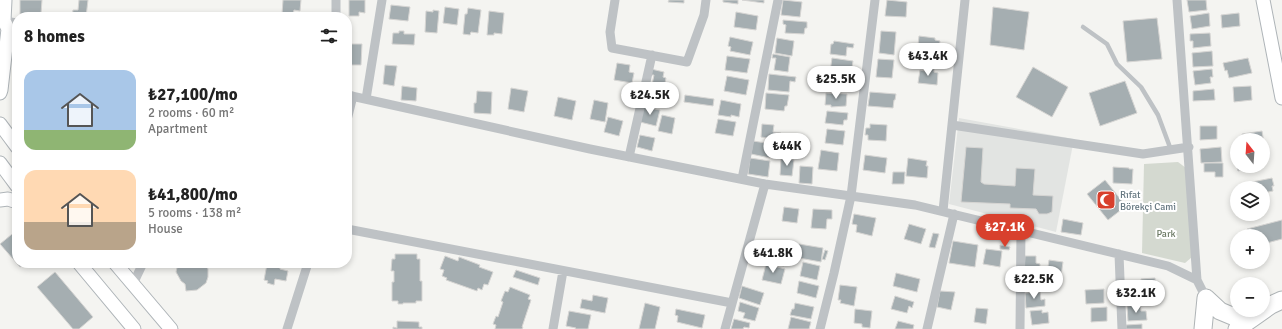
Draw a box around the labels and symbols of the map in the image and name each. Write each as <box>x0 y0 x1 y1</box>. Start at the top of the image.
pin: ₺43.4K <box>895 43 961 77</box>
pin: ₺25.5K <box>803 66 869 100</box>
pin: ₺24.5K <box>617 82 683 116</box>
pin: ₺44K <box>763 133 811 167</box>
north arrow <box>1230 133 1270 173</box>
mosque icon: Rıfat Börekçi Cami <box>1095 189 1117 211</box>
place label: Rıfat Börekçi Cami <box>1120 189 1176 213</box>
pin: ₺27.1K <box>972 214 1038 248</box>
park label: Park <box>1156 228 1176 240</box>
pin: ₺41.8K <box>740 240 806 274</box>
pin: ₺22.5K <box>1001 266 1067 300</box>
pin: ₺32.1K <box>1103 280 1169 314</box>

